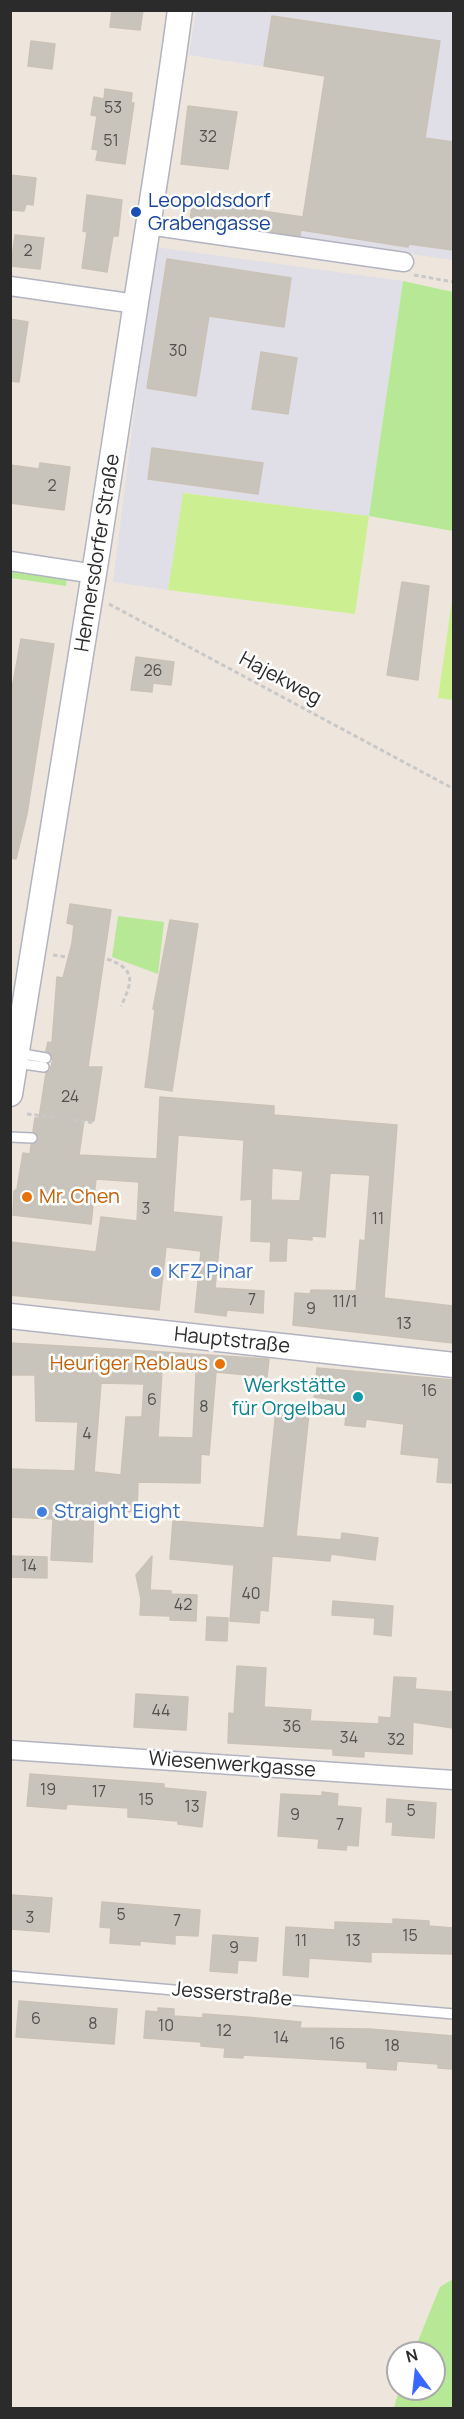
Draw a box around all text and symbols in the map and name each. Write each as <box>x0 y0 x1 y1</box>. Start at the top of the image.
house number: 53 <box>104 99 122 119</box>
house number: 32 <box>199 128 217 148</box>
house number: 51 <box>103 132 119 152</box>
place label: Leopoldsdorf Grabengasse <box>148 189 271 236</box>
marker: Leopoldsdorf Grabengasse <box>129 205 143 219</box>
house number: 2 <box>23 242 33 262</box>
house number: 30 <box>169 342 187 362</box>
street label: Hennersdorfer Straße <box>70 452 126 654</box>
house number: 2 <box>47 477 57 497</box>
street label: Hajekweg <box>235 647 325 711</box>
house number: 26 <box>143 662 163 682</box>
house number: 24 <box>61 1088 79 1108</box>
place label: Mr. Chen <box>39 1185 120 1209</box>
marker: Mr. Chen <box>20 1190 34 1204</box>
house number: 3 <box>142 1200 150 1220</box>
house number: 11 <box>372 1210 384 1230</box>
place label: KFZ Pinar <box>168 1260 253 1284</box>
marker: KFZ Pinar <box>149 1265 163 1279</box>
house number: 7 <box>248 1291 256 1311</box>
house number: 11/1 <box>333 1293 357 1313</box>
house number: 9 <box>306 1300 316 1320</box>
house number: 13 <box>396 1315 412 1335</box>
street label: Hauptstraße <box>173 1323 291 1359</box>
place label: Heuriger Reblaus <box>50 1352 208 1376</box>
marker: Heuriger Reblaus <box>213 1357 227 1371</box>
place label: Werkstätte für Orgelbau <box>232 1374 346 1421</box>
house number: 16 <box>421 1382 437 1402</box>
marker: Werkstätte für Orgelbau <box>351 1390 365 1404</box>
house number: 6 <box>147 1391 157 1411</box>
house number: 8 <box>199 1398 209 1418</box>
house number: 4 <box>82 1425 92 1445</box>
place label: Straight Eight <box>54 1500 180 1524</box>
marker: Straight Eight <box>35 1505 49 1519</box>
house number: 14 <box>21 1557 37 1577</box>
house number: 40 <box>241 1585 261 1605</box>
house number: 42 <box>174 1596 192 1616</box>
house number: 44 <box>151 1702 171 1722</box>
house number: 36 <box>283 1718 301 1738</box>
house number: 34 <box>340 1729 358 1749</box>
house number: 32 <box>387 1731 405 1751</box>
street label: Wiesenwerkgasse <box>147 1747 317 1783</box>
house number: 19 <box>40 1781 56 1801</box>
house number: 17 <box>92 1783 106 1803</box>
house number: 15 <box>138 1791 154 1811</box>
house number: 13 <box>184 1798 200 1818</box>
house number: 5 <box>406 1802 416 1822</box>
house number: 9 <box>290 1806 300 1826</box>
house number: 7 <box>336 1816 344 1836</box>
house number: 5 <box>116 1906 126 1926</box>
house number: 3 <box>26 1909 34 1929</box>
house number: 7 <box>173 1912 181 1932</box>
house number: 15 <box>402 1927 418 1947</box>
house number: 11 <box>295 1932 307 1952</box>
house number: 13 <box>345 1932 361 1952</box>
house number: 9 <box>229 1939 239 1959</box>
street label: Jesserstraße <box>171 1978 293 2012</box>
house number: 6 <box>31 2010 41 2030</box>
house number: 8 <box>88 2015 98 2035</box>
house number: 10 <box>158 2017 174 2037</box>
house number: 12 <box>216 2022 232 2042</box>
house number: 14 <box>273 2029 289 2049</box>
house number: 16 <box>329 2035 345 2055</box>
house number: 18 <box>384 2037 400 2057</box>
north arrow <box>386 2341 446 2401</box>
text: N <box>403 2343 420 2368</box>

